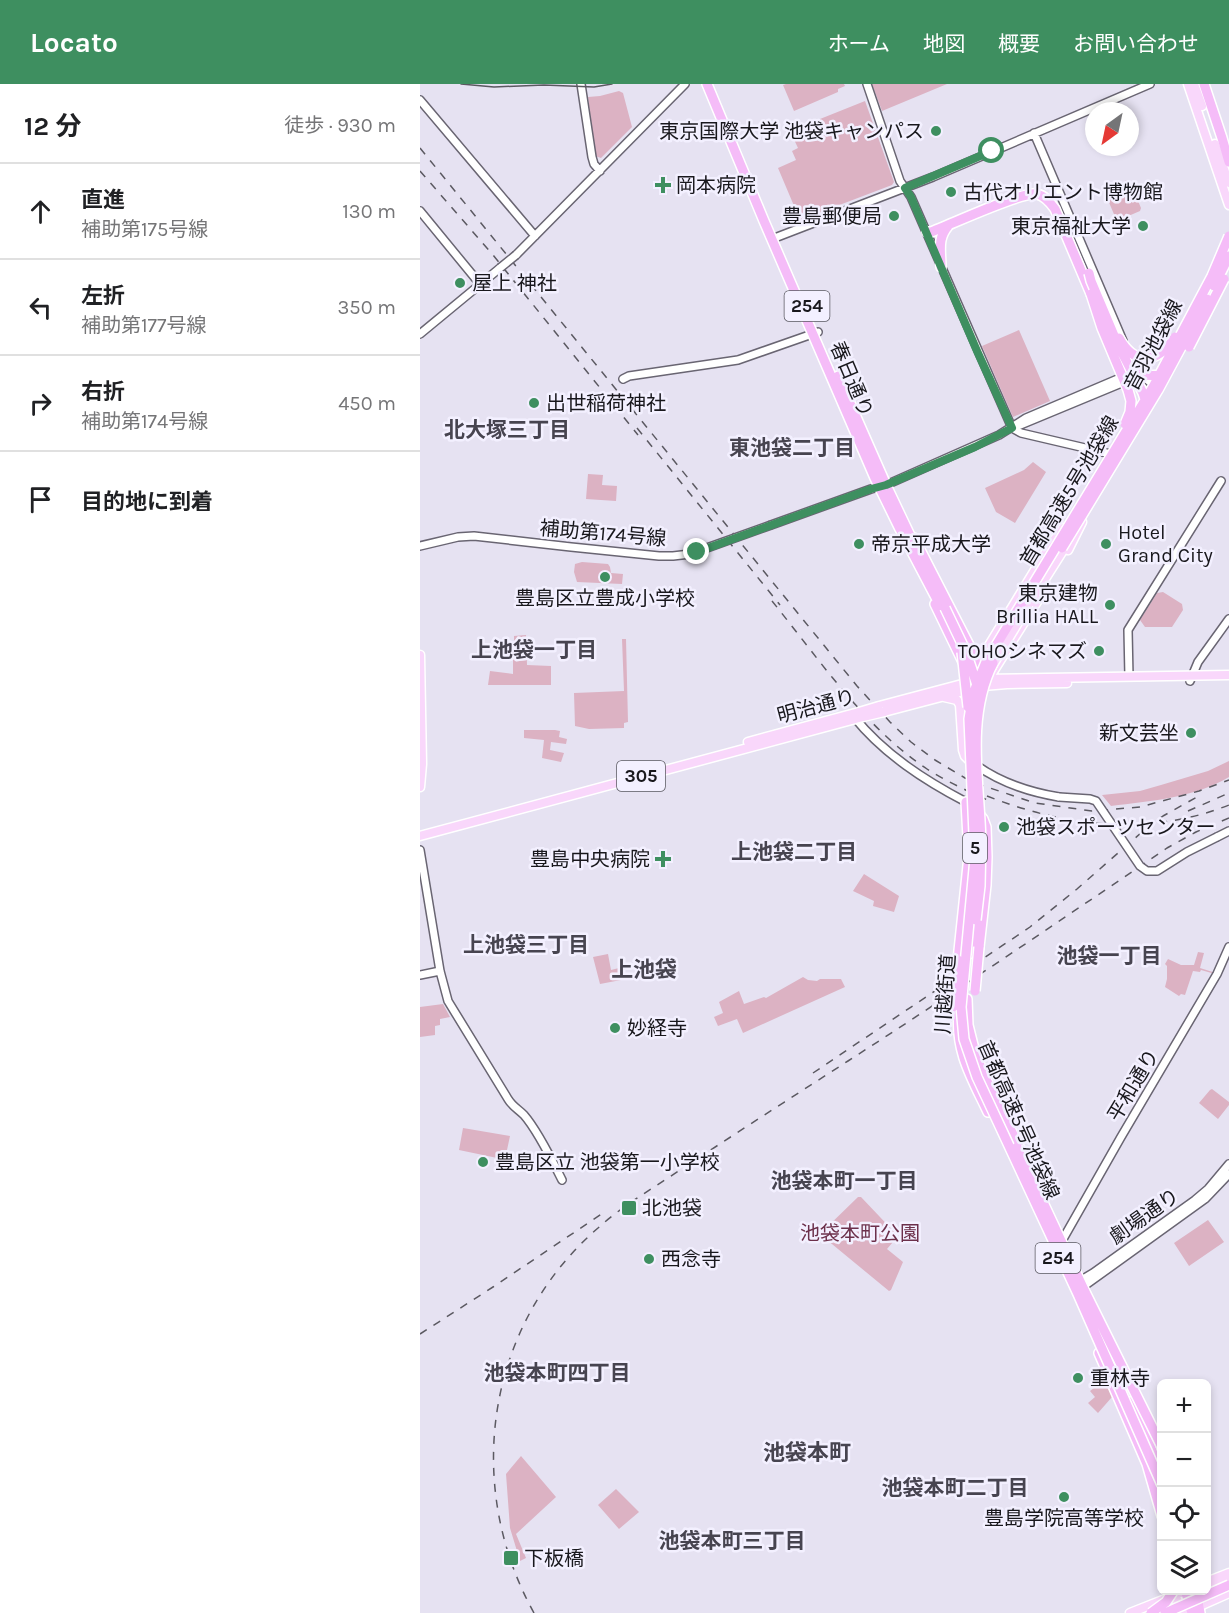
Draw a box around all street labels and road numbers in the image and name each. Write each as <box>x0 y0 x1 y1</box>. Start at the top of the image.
road number: 254 <box>784 291 830 321</box>
street label: 音羽池袋線 <box>1120 296 1187 395</box>
street label: 春日通り <box>825 338 878 421</box>
street label: 首都高速5号池袋線 <box>1015 412 1123 571</box>
street label: 補助第174号線 <box>539 516 667 550</box>
street label: 明治通り <box>775 685 858 728</box>
road number: 305 <box>617 761 665 791</box>
road number: 5 <box>963 833 987 863</box>
street label: 川越街道 <box>931 953 960 1035</box>
street label: 首都高速5号池袋線 <box>973 1037 1064 1203</box>
street label: 平和通り <box>1103 1045 1164 1125</box>
street label: 劇場通り <box>1105 1184 1184 1249</box>
road number: 254 <box>1036 1243 1080 1273</box>

